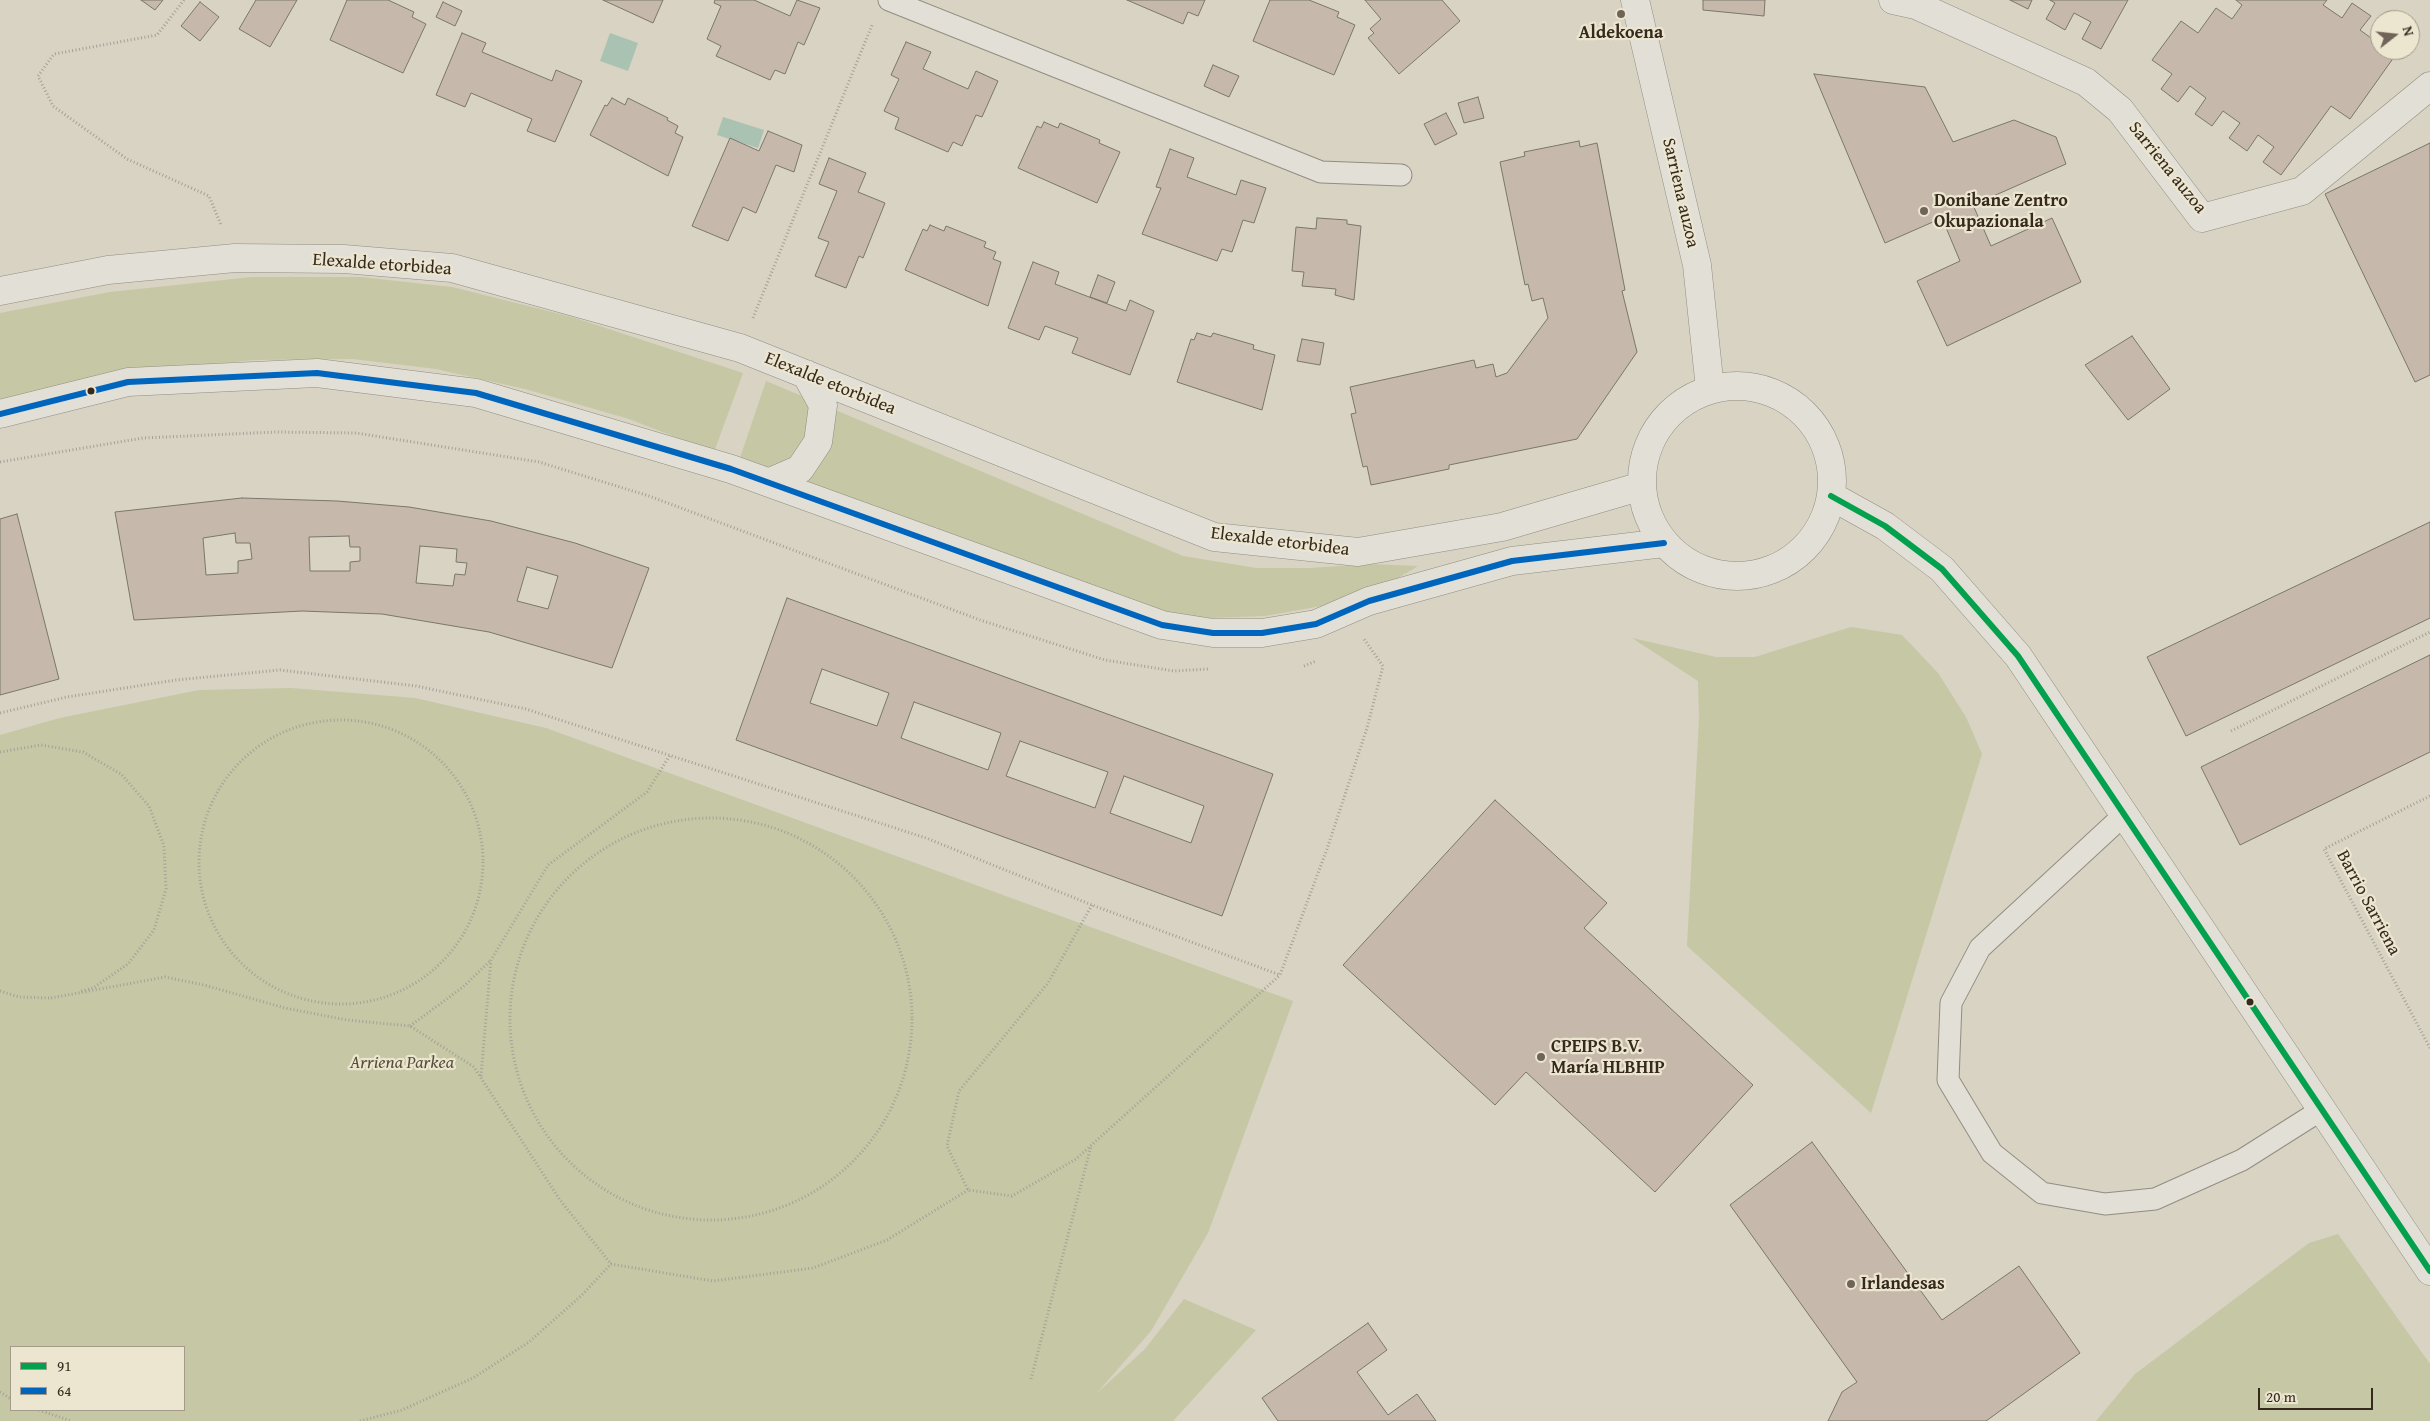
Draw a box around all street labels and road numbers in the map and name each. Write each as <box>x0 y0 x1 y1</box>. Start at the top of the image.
street label: Sarriena auzoa <box>2123 118 2211 218</box>
street label: Sarriena auzoa <box>1657 136 1703 250</box>
street label: Elexalde etorbidea <box>312 249 452 281</box>
street label: Elexalde etorbidea <box>761 348 899 420</box>
street label: Elexalde etorbidea <box>1209 523 1351 561</box>
street label: Barrio Sarriena <box>2331 847 2405 959</box>

